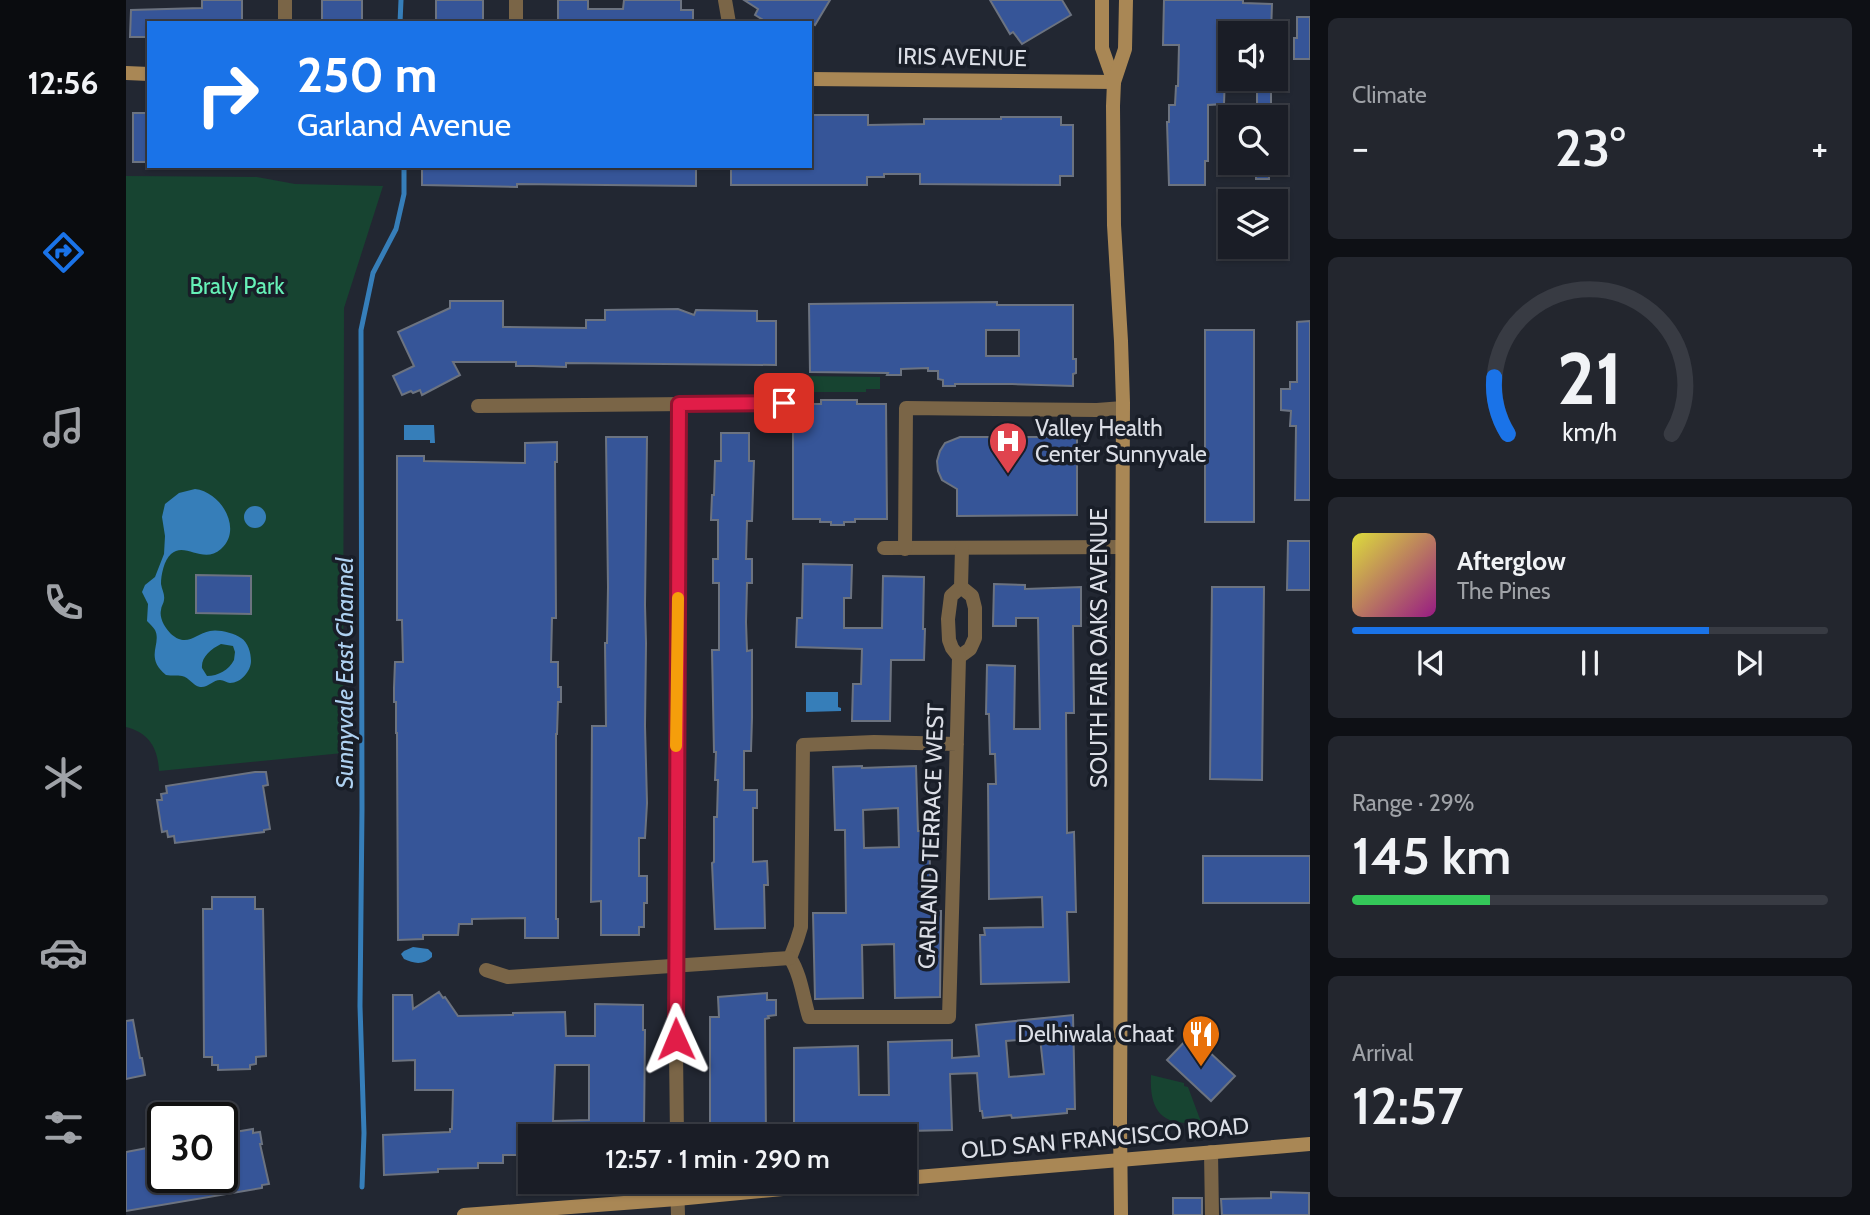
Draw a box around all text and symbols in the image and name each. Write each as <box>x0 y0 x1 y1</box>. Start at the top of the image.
map controls <box>1218 21 1288 259</box>
button: sound <box>1218 21 1288 91</box>
street label: IRIS AVENUE <box>897 42 1027 72</box>
text: 250 m <box>297 45 437 104</box>
icon: right <box>182 49 273 140</box>
text: 12:56 <box>27 63 99 102</box>
text: Climate <box>1352 81 1427 109</box>
text: Garland Avenue <box>297 105 511 144</box>
button: search <box>1218 105 1288 175</box>
text: 23° <box>1555 116 1625 179</box>
text: − <box>1352 124 1369 171</box>
text: + <box>1811 124 1828 171</box>
button: layers <box>1218 189 1288 259</box>
icon: directions <box>39 228 88 277</box>
park label: Braly Park <box>189 272 285 300</box>
text: 21 <box>1557 335 1623 423</box>
pin <box>754 373 814 433</box>
icon: arrive <box>765 384 803 422</box>
icon: music <box>39 403 88 452</box>
place label: Valley Health Center Sunnyvale <box>1035 414 1207 468</box>
text: km/h <box>1563 417 1617 447</box>
hospital icon: Valley Health Center Sunnyvale <box>987 420 1029 475</box>
street label: SOUTH FAIR OAKS AVENUE <box>1085 508 1113 788</box>
text: Afterglow <box>1457 545 1566 577</box>
water label: Sunnyvale East Channel <box>330 557 359 789</box>
text: The Pines <box>1457 577 1551 605</box>
icon: phone <box>39 578 88 627</box>
icon: previous <box>1412 644 1450 682</box>
icon: pause <box>1571 644 1609 682</box>
icon: next <box>1730 644 1768 682</box>
street label: GARLAND TERRACE WEST <box>912 702 950 970</box>
icon: climate <box>39 753 88 802</box>
text: Range · 29% <box>1352 789 1475 817</box>
text: 145 km <box>1352 824 1511 887</box>
icon: car <box>39 928 88 977</box>
position arrow <box>639 1002 713 1076</box>
restaurant icon: Delhiwala Chaat <box>1180 1013 1222 1068</box>
place label: Delhiwala Chaat <box>1017 1020 1174 1048</box>
text: Arrival <box>1352 1039 1413 1067</box>
text: 12:57 <box>1352 1074 1463 1137</box>
speed limit sign: 30 <box>147 1102 238 1193</box>
icon: filters <box>39 1103 88 1152</box>
street label: OLD SAN FRANCISCO ROAD <box>960 1111 1250 1165</box>
text: 12:57 · 1 min · 290 m <box>605 1143 830 1175</box>

